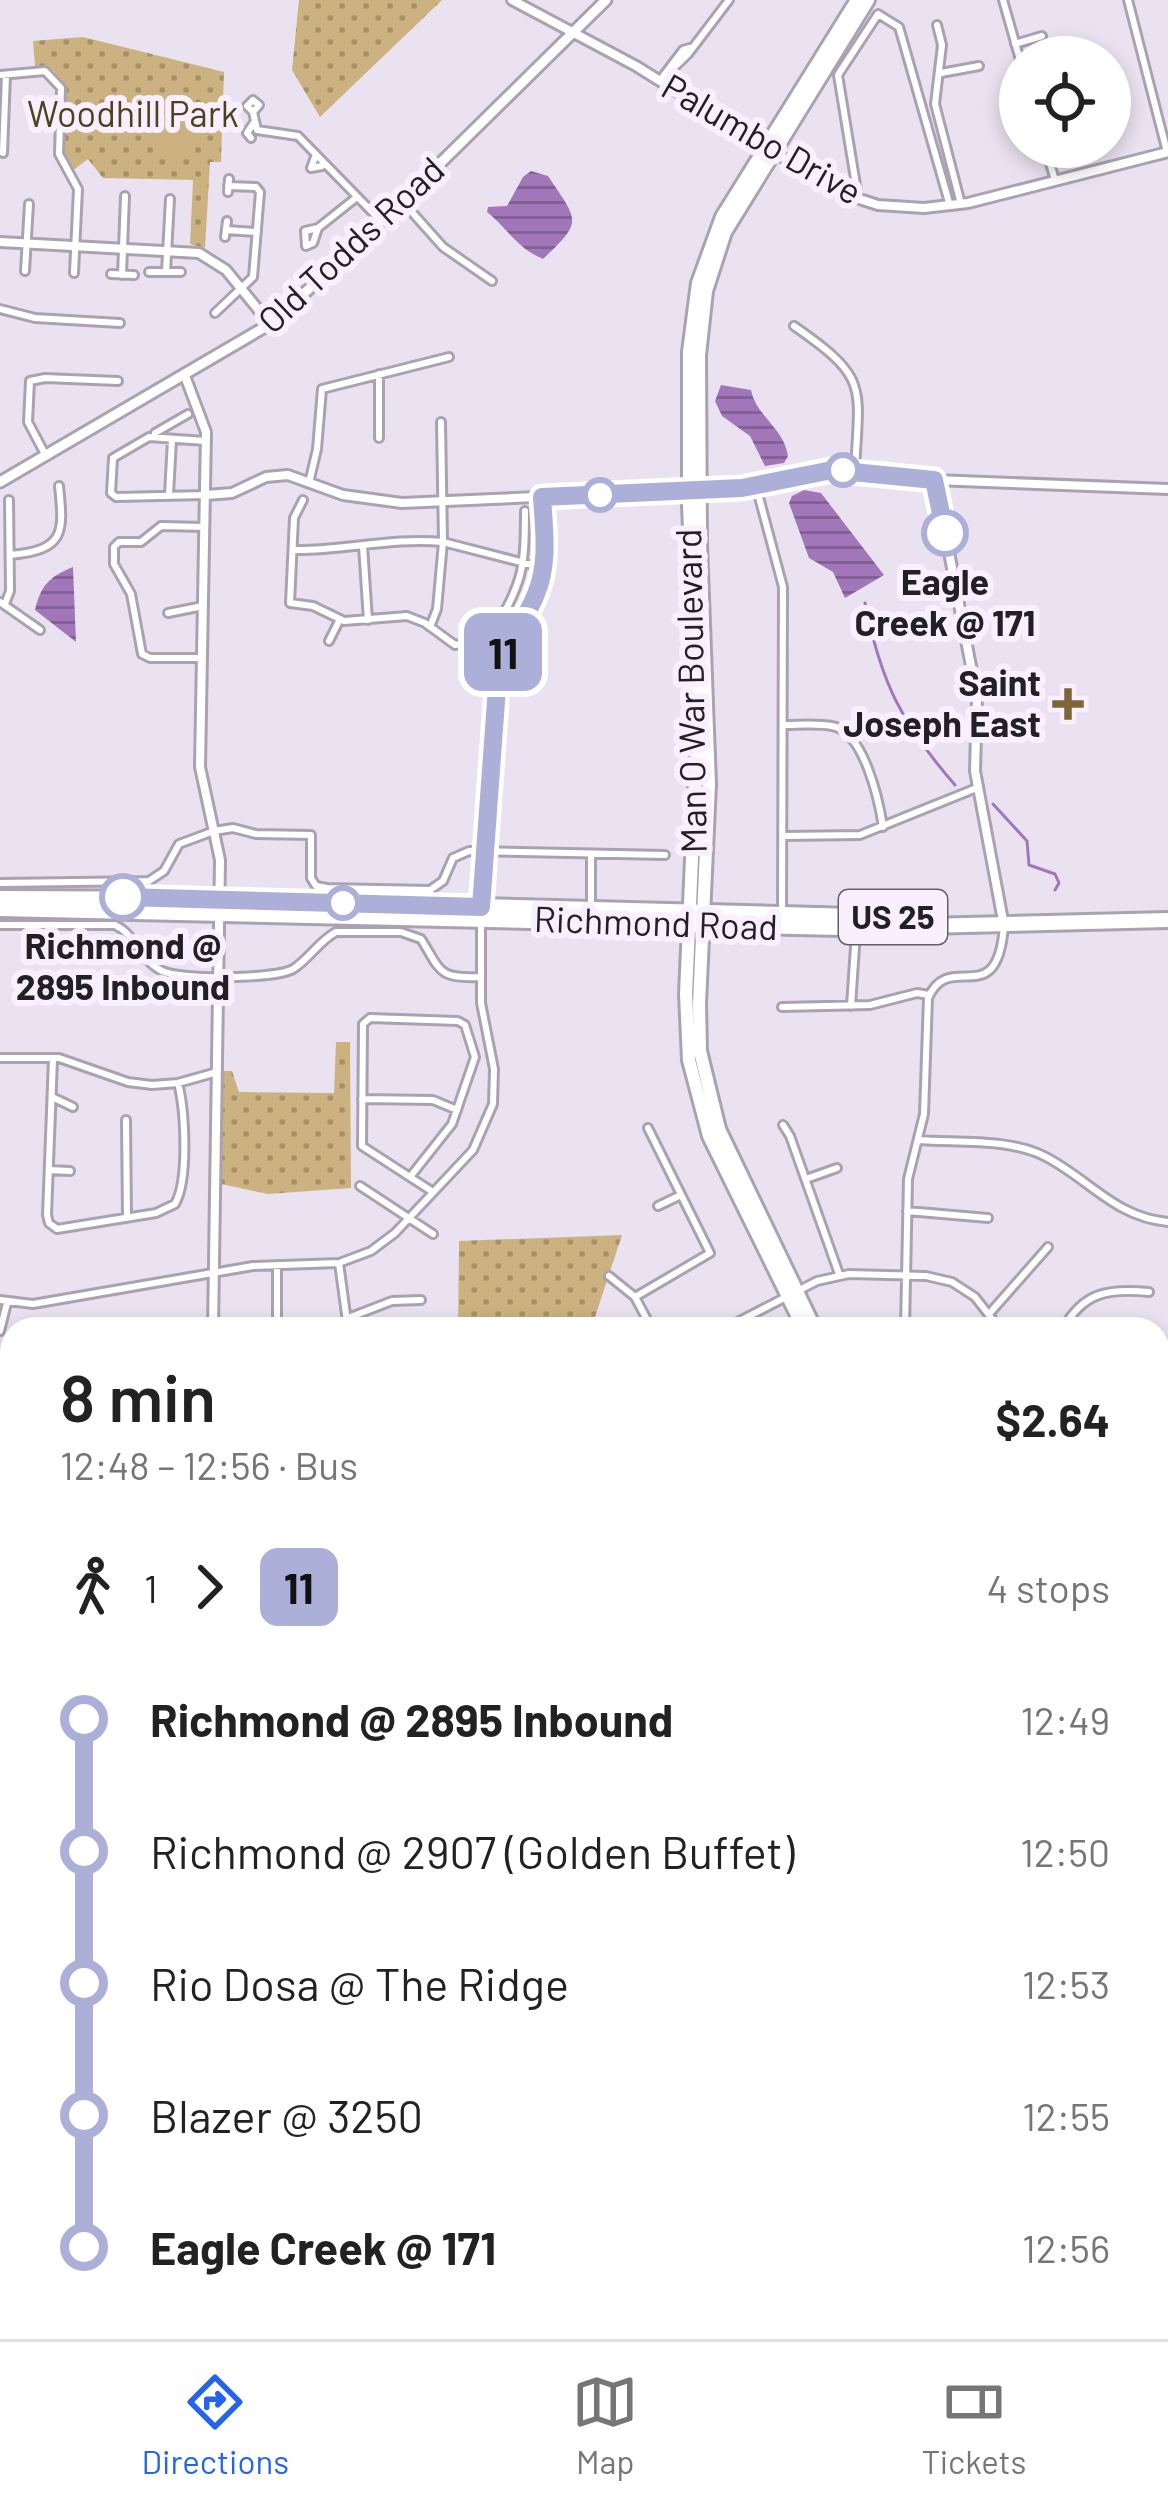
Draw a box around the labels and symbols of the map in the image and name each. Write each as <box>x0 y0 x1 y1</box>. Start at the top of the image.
street label: Palumbo Drive <box>655 63 870 212</box>
park label: Woodhill Park <box>27 91 239 134</box>
street label: Old Todds Road <box>248 147 452 341</box>
unlabelled marker <box>827 454 859 486</box>
unlabelled marker <box>584 479 616 511</box>
marker: Eagle Creek @ 171 <box>923 511 967 555</box>
street label: Man O War Boulevard <box>665 528 714 854</box>
place label: Eagle Creek @ 171 <box>854 559 1036 643</box>
line badge: 11 <box>449 613 557 691</box>
place label: Saint Joseph East <box>843 660 1041 744</box>
marker: Saint Joseph East <box>1052 688 1084 720</box>
marker: Richmond @ 2895 Inbound <box>101 875 145 919</box>
unlabelled marker <box>327 887 359 919</box>
road number: US 25 <box>839 890 947 944</box>
street label: Richmond Road <box>533 896 779 947</box>
place label: Richmond @ 2895 Inbound <box>16 923 230 1007</box>

